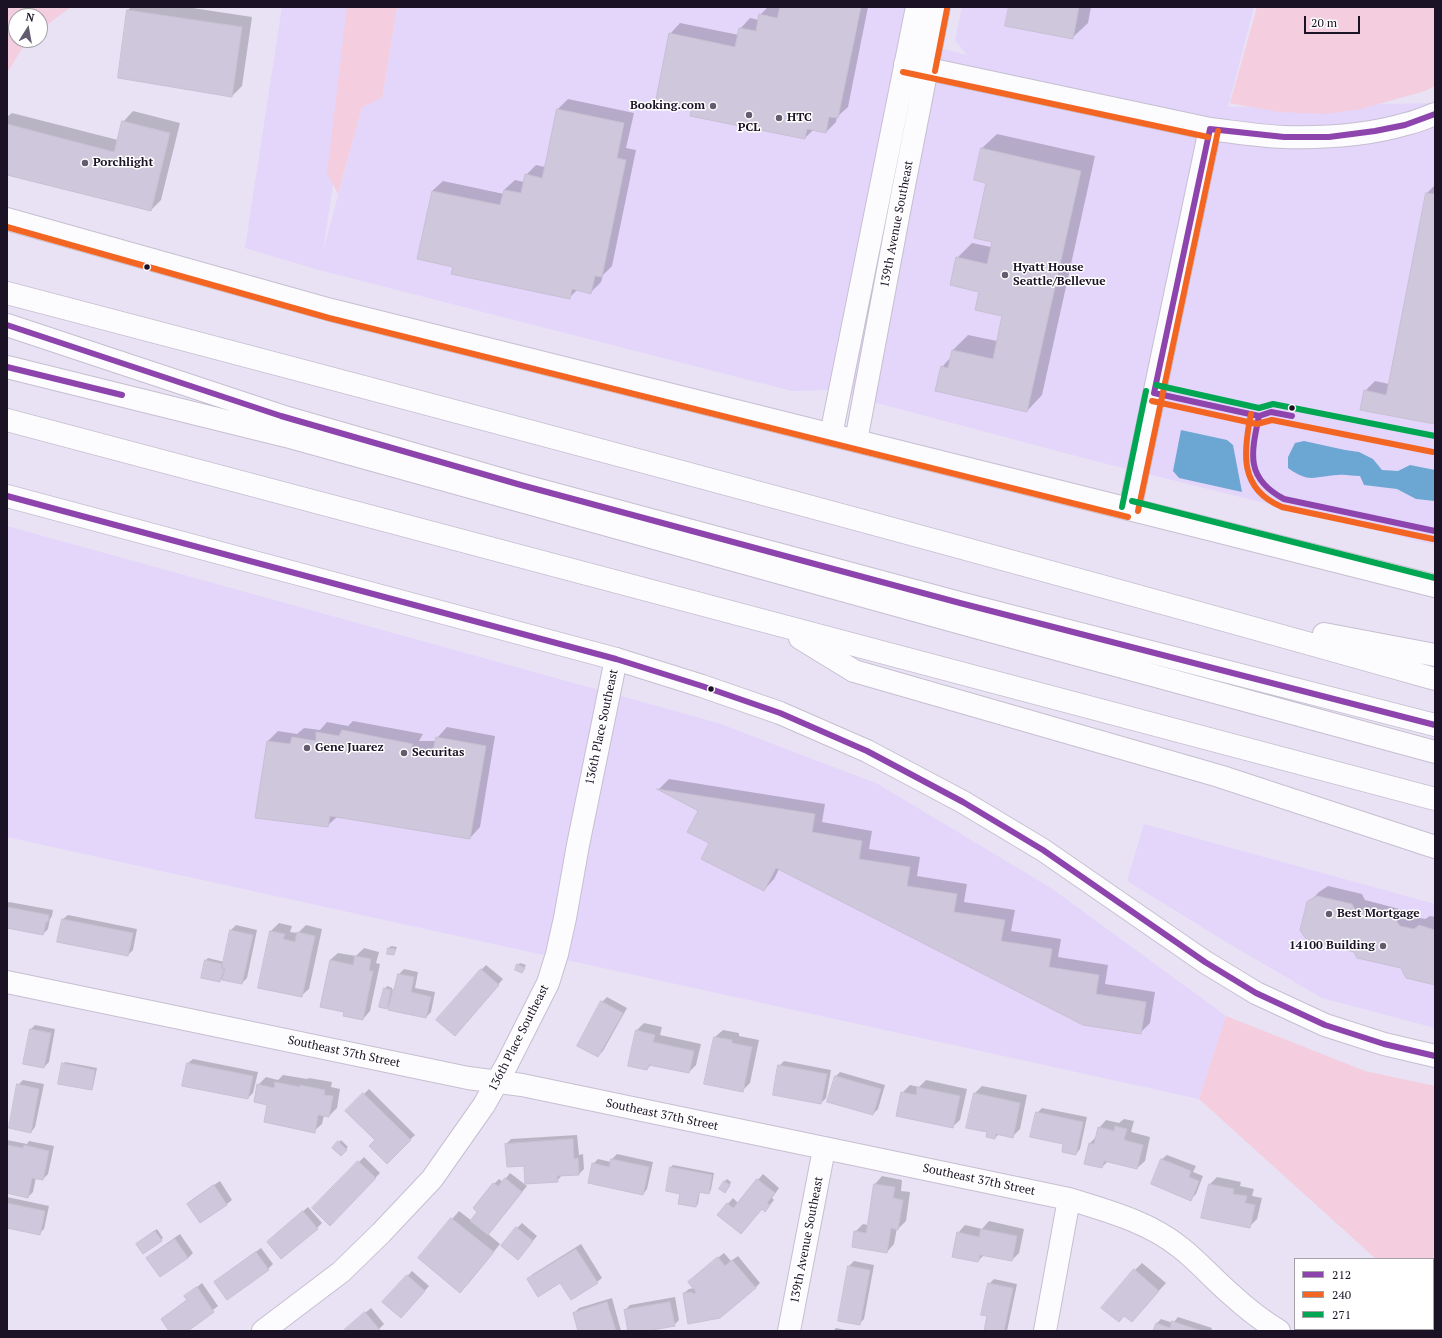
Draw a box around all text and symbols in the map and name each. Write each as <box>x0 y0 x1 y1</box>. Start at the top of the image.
north arrow <box>8 8 48 48</box>
scale bar <box>1306 8 1362 34</box>
text: N <box>25 10 36 25</box>
text: 20 m <box>1311 15 1337 30</box>
place label: Booking.com <box>630 99 705 113</box>
marker: Booking.com <box>708 101 718 111</box>
marker: PCL <box>744 110 754 120</box>
place label: HTC <box>787 111 812 125</box>
marker: HTC <box>774 113 784 123</box>
place label: PCL <box>738 121 760 135</box>
place label: Porchlight <box>93 156 153 170</box>
marker: Porchlight <box>80 158 90 168</box>
street label: 139th Avenue Southeast <box>878 159 916 289</box>
place label: Hyatt House Seattle/Bellevue <box>1013 261 1106 289</box>
unlabelled marker <box>142 262 152 272</box>
marker: Hyatt House Seattle/Bellevue <box>1000 270 1010 280</box>
unlabelled marker <box>1287 403 1297 413</box>
street label: 136th Place Southeast <box>583 668 621 786</box>
unlabelled marker <box>706 684 716 694</box>
place label: Gene Juarez <box>315 741 384 755</box>
marker: Gene Juarez <box>302 743 312 753</box>
place label: Securitas <box>412 746 464 760</box>
marker: Securitas <box>399 748 409 758</box>
place label: Best Mortgage <box>1337 907 1420 921</box>
marker: Best Mortgage <box>1324 909 1334 919</box>
place label: 14100 Building <box>1289 939 1375 953</box>
marker: 14100 Building <box>1378 941 1388 951</box>
street label: 136th Place Southeast <box>486 982 552 1094</box>
street label: Southeast 37th Street <box>286 1033 402 1071</box>
street label: Southeast 37th Street <box>604 1096 720 1134</box>
street label: Southeast 37th Street <box>921 1161 1037 1199</box>
street label: 139th Avenue Southeast <box>788 1175 826 1305</box>
legend <box>1294 1258 1434 1330</box>
text: 212 <box>1332 1267 1351 1282</box>
text: 240 <box>1332 1287 1351 1302</box>
text: 271 <box>1332 1307 1351 1322</box>

